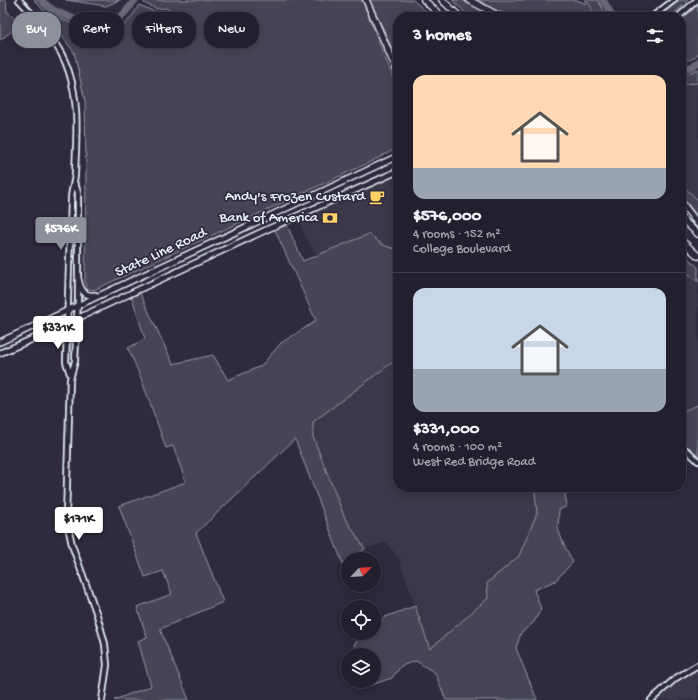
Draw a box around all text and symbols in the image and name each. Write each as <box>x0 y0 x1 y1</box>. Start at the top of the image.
chip: Buy <box>12 12 61 48</box>
chip: Rent <box>69 12 124 48</box>
chip: Filters <box>132 12 196 48</box>
chip: New <box>204 12 259 48</box>
icon: filters <box>644 25 666 47</box>
text: 3 homes <box>413 26 471 46</box>
icon: home <box>504 101 576 173</box>
place label: Andy's Frozen Custard <box>225 188 366 206</box>
cafe icon: Andy's Frozen Custard <box>368 188 386 206</box>
text: $576,000 <box>413 207 481 227</box>
place label: Bank of America <box>218 209 319 227</box>
bank icon: Bank of America <box>321 209 339 227</box>
pin: $576K <box>33 217 89 251</box>
text: $576K <box>44 222 78 237</box>
street label: State Line Road <box>112 223 211 282</box>
text: 4 rooms · 152 m² <box>413 227 501 242</box>
text: College Boulevard <box>413 242 511 257</box>
icon: home <box>504 314 576 386</box>
pin: $331K <box>30 316 86 350</box>
text: $331K <box>42 321 74 336</box>
text: $331,000 <box>413 420 479 440</box>
text: 4 rooms · 100 m² <box>413 440 502 455</box>
text: West Red Bridge Road <box>413 455 535 470</box>
pin: $171K <box>51 507 107 541</box>
text: $171K <box>64 512 94 527</box>
north arrow <box>341 552 381 592</box>
map controls <box>341 552 381 688</box>
button: locate <box>341 600 381 640</box>
button: layers <box>341 648 381 688</box>

